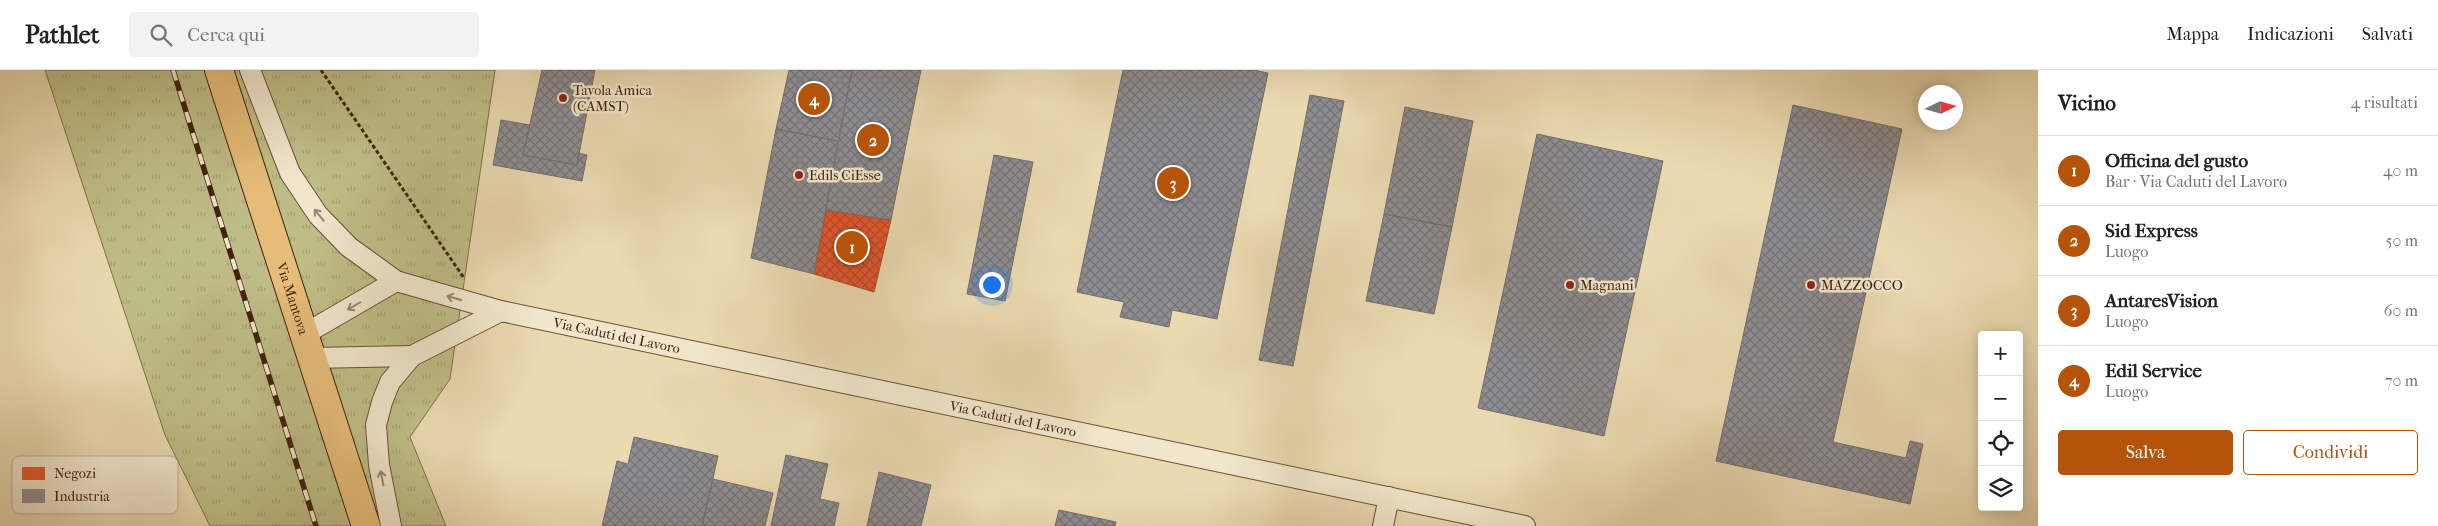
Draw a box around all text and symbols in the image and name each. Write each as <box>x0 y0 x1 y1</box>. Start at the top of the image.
search box <box>129 12 479 57</box>
text: Pathlet <box>25 21 99 49</box>
icon: search <box>147 21 175 49</box>
text: Cerca qui <box>187 24 265 46</box>
text: Mappa <box>2166 24 2219 45</box>
text: Indicazioni <box>2247 24 2334 45</box>
text: Salvati <box>2362 24 2413 45</box>
pin: 4 <box>798 80 830 118</box>
place label: Tavola Amica (CAMST) <box>573 82 652 115</box>
north arrow <box>1918 85 1963 130</box>
text: Vicino <box>2058 91 2116 115</box>
marker: Tavola Amica (CAMST) <box>557 92 569 104</box>
text: 4 risultati <box>2351 93 2418 112</box>
pin: 2 <box>857 121 889 159</box>
text: Officina del gusto <box>2105 150 2248 172</box>
text: 1 <box>2071 161 2077 180</box>
text: 40 m <box>2383 161 2418 180</box>
pin: 3 <box>1157 164 1189 202</box>
place label: Edils CiEsse <box>809 167 881 184</box>
marker: Edils CiEsse <box>793 169 805 181</box>
text: Bar · Via Caduti del Lavoro <box>2105 172 2287 191</box>
one-way arrow <box>314 209 325 222</box>
text: Sid Express <box>2105 220 2198 242</box>
pin: 1 <box>836 228 868 266</box>
text: 2 <box>2070 231 2078 250</box>
text: 50 m <box>2386 231 2418 250</box>
text: Luogo <box>2105 242 2148 261</box>
street label: Via Mantova <box>273 259 312 337</box>
your location <box>979 272 1005 298</box>
place label: Magnani <box>1580 277 1634 294</box>
place label: MAZZOCCO <box>1821 277 1903 294</box>
marker: Magnani <box>1564 279 1576 291</box>
marker: MAZZOCCO <box>1805 279 1817 291</box>
text: AntaresVision <box>2105 290 2218 312</box>
one-way arrow <box>447 293 463 302</box>
one-way arrow <box>347 301 361 311</box>
text: 3 <box>2071 301 2077 320</box>
text: 60 m <box>2384 301 2418 320</box>
text: Luogo <box>2105 312 2148 331</box>
street label: Via Caduti del Lavoro <box>551 314 682 357</box>
map controls <box>1978 331 2023 511</box>
button: + <box>1978 331 2023 376</box>
text: Edil Service <box>2105 360 2202 382</box>
text: 4 <box>2069 371 2079 390</box>
text: 70 m <box>2385 371 2418 390</box>
button: − <box>1978 376 2023 421</box>
text: Luogo <box>2105 382 2148 401</box>
street label: Via Caduti del Lavoro <box>947 397 1078 440</box>
button: locate <box>1978 421 2023 466</box>
button: Salva <box>2058 430 2233 475</box>
button: Condividi <box>2243 430 2418 475</box>
legend <box>12 456 178 514</box>
text: Negozi <box>54 465 96 482</box>
button: layers <box>1978 466 2023 511</box>
one-way arrow <box>377 471 386 487</box>
text: Industria <box>54 488 110 505</box>

